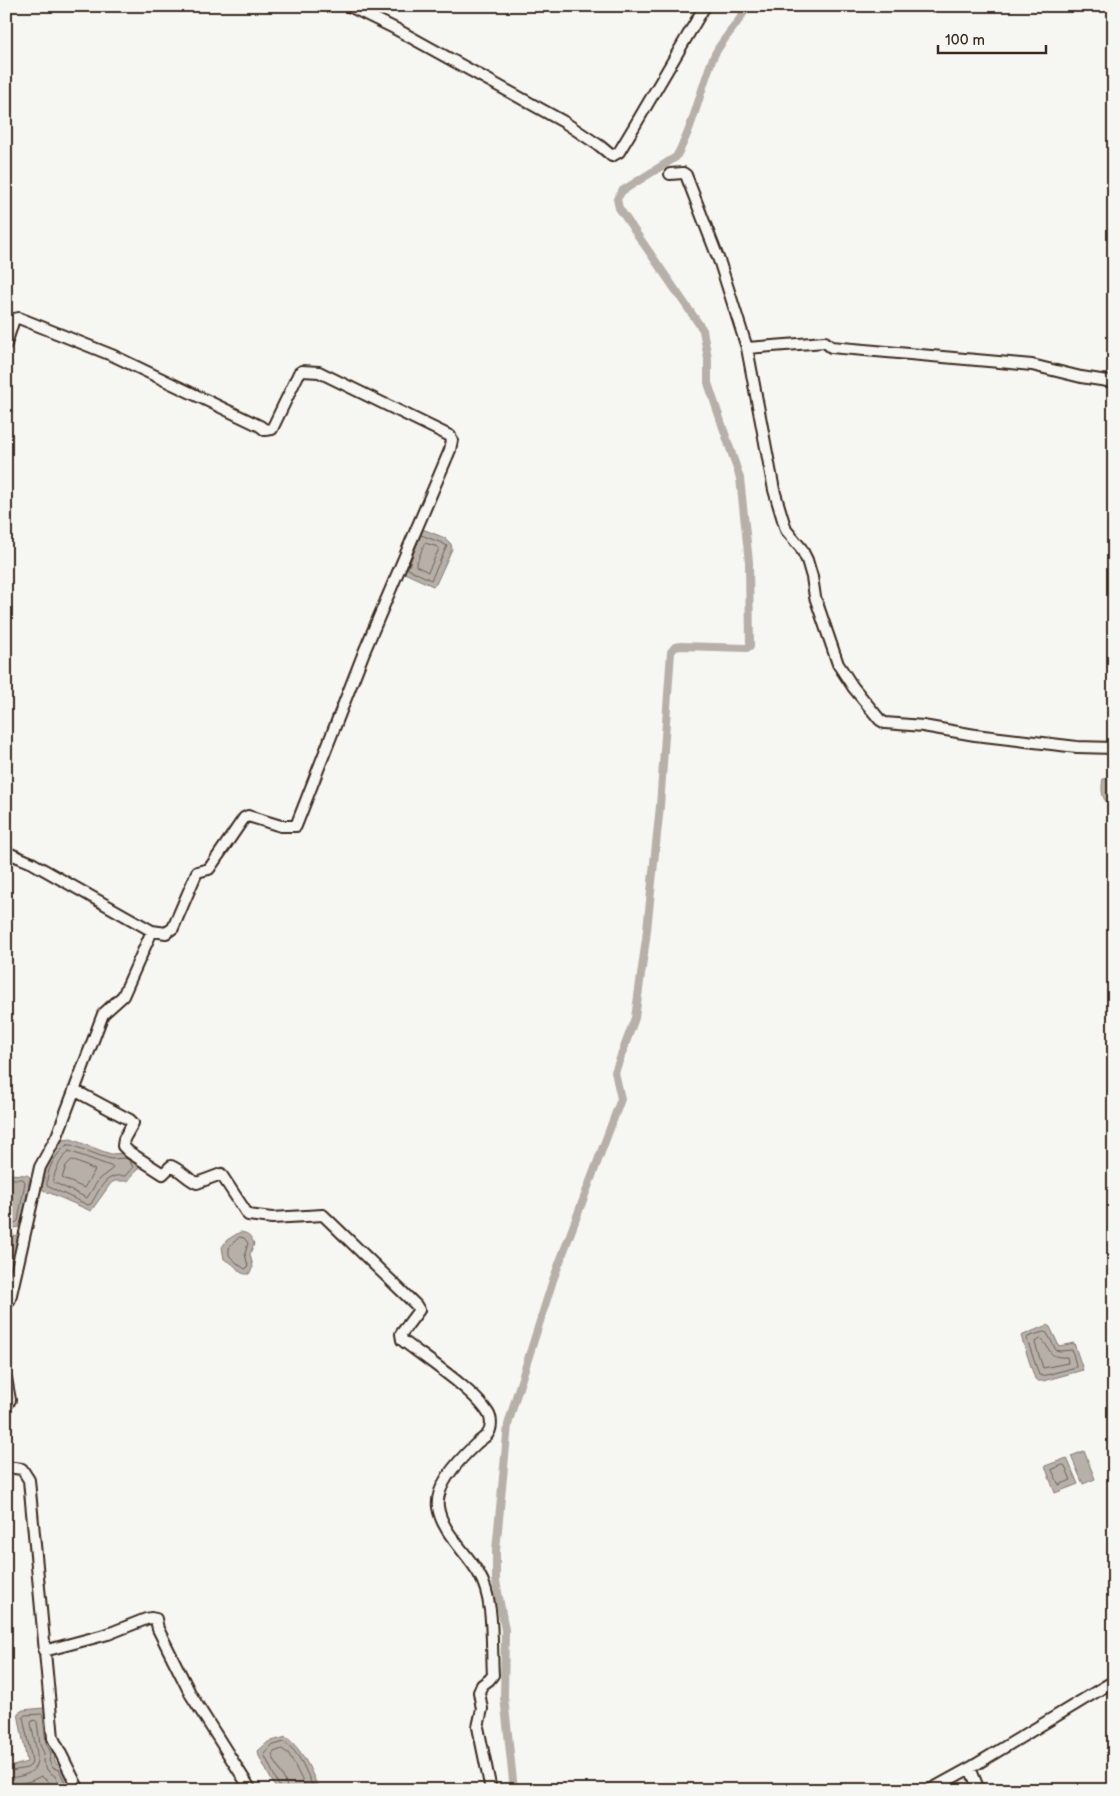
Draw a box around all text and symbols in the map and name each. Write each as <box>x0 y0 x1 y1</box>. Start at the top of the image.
scale bar <box>938 22 1045 54</box>
text: 100 m <box>945 31 985 50</box>

